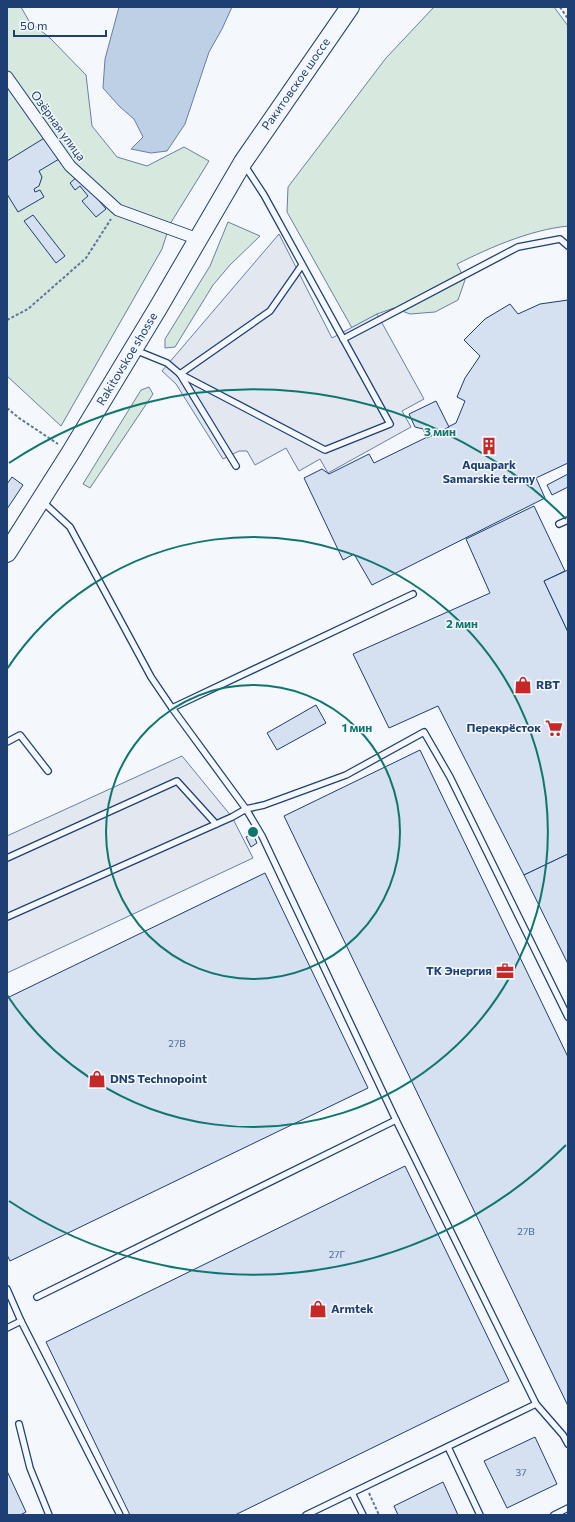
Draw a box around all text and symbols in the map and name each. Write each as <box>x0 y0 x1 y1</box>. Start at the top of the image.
scale bar <box>14 12 106 38</box>
text: 50 m <box>20 18 48 32</box>
street label: Ракитовское шоссе <box>258 35 332 132</box>
street label: Озёрная улица <box>29 88 89 163</box>
street label: Rakitovskoe shosse <box>93 310 159 407</box>
text: 3 мин <box>424 424 456 438</box>
building icon: Aquapark Samarskie termy <box>479 436 499 456</box>
place label: Aquapark Samarskie termy <box>443 457 536 485</box>
text: 2 мин <box>446 616 478 630</box>
shop icon: RBT <box>513 675 533 695</box>
place label: RBT <box>536 677 560 691</box>
supermarket icon: Перекрёсток <box>544 718 564 738</box>
text: 1 мин <box>342 720 372 734</box>
place label: Перекрёсток <box>467 720 541 734</box>
centre of rings <box>246 825 260 839</box>
office icon: ТК Энергия <box>495 961 515 981</box>
place label: ТК Энергия <box>426 963 492 977</box>
house number: 27В <box>168 1037 186 1049</box>
shop icon: DNS Technopoint <box>87 1069 107 1089</box>
place label: DNS Technopoint <box>110 1071 207 1085</box>
house number: 27В <box>517 1225 535 1237</box>
house number: 27Г <box>329 1248 346 1260</box>
shop icon: Armtek <box>308 1299 328 1319</box>
place label: Armtek <box>331 1301 373 1315</box>
house number: 37 <box>516 1466 526 1478</box>

